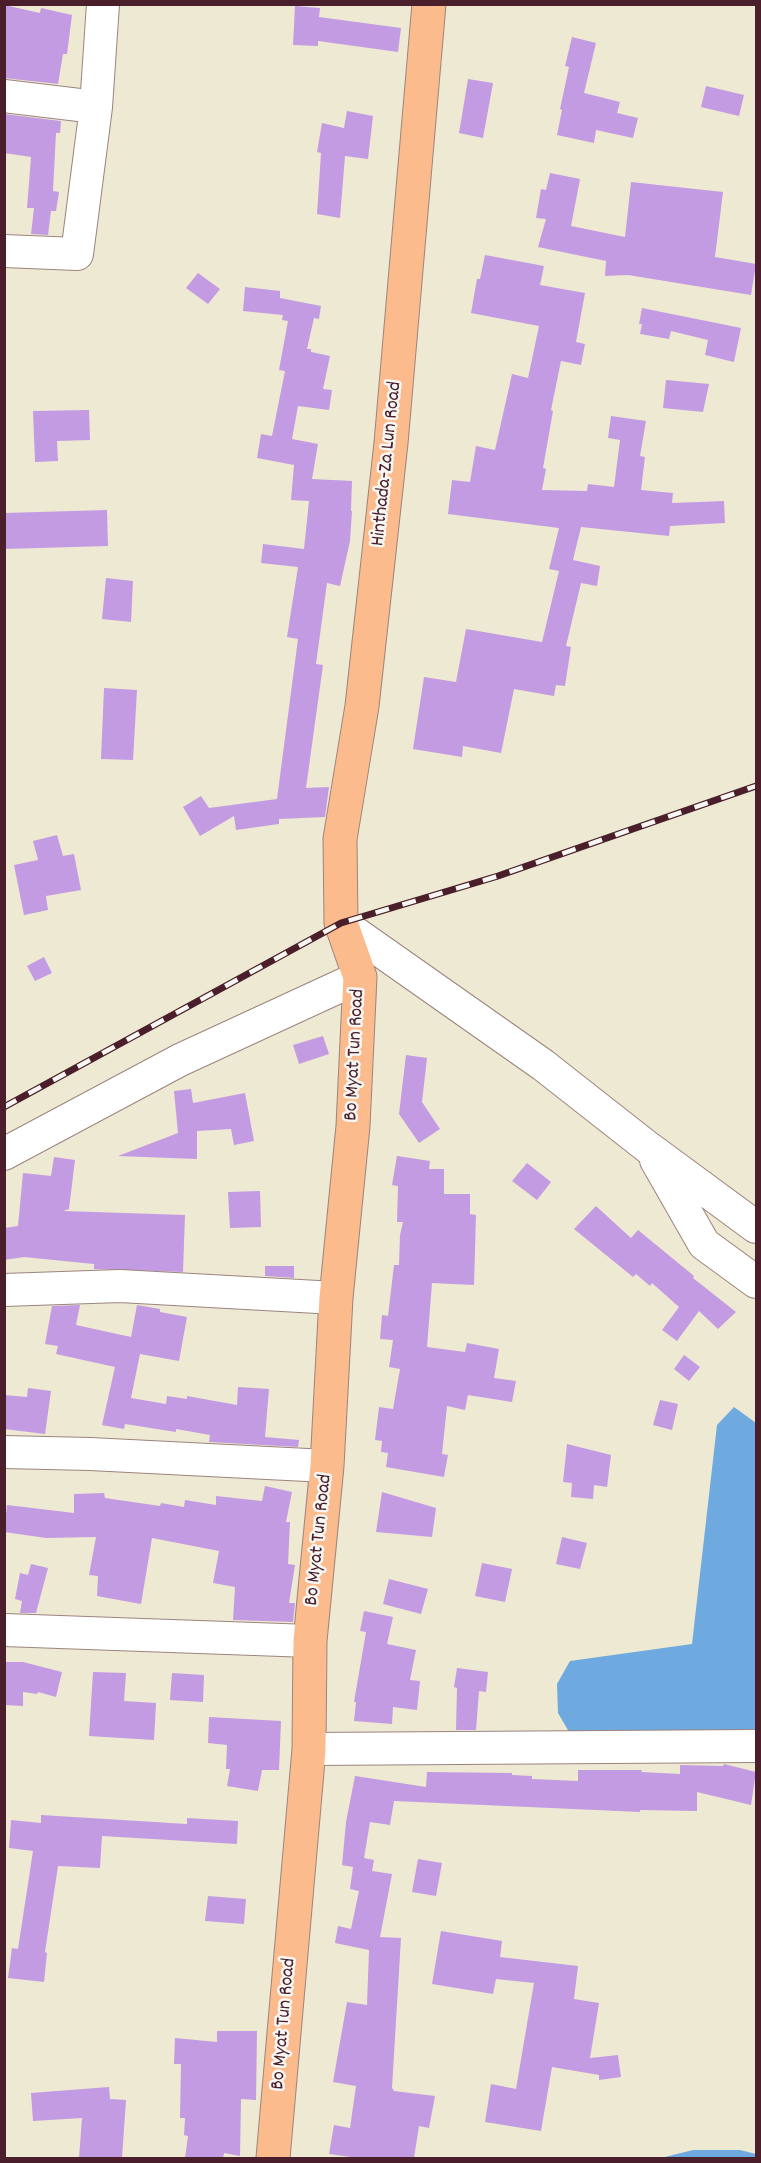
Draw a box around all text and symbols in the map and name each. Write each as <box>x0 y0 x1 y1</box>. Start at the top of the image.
street label: Hinthada-Za Lun Road <box>367 380 409 548</box>
street label: Bo Myat Tun Road <box>341 988 371 1122</box>
street label: Bo Myat Tun Road <box>301 1473 339 1607</box>
street label: Bo Myat Tun Road <box>267 1957 303 2091</box>

